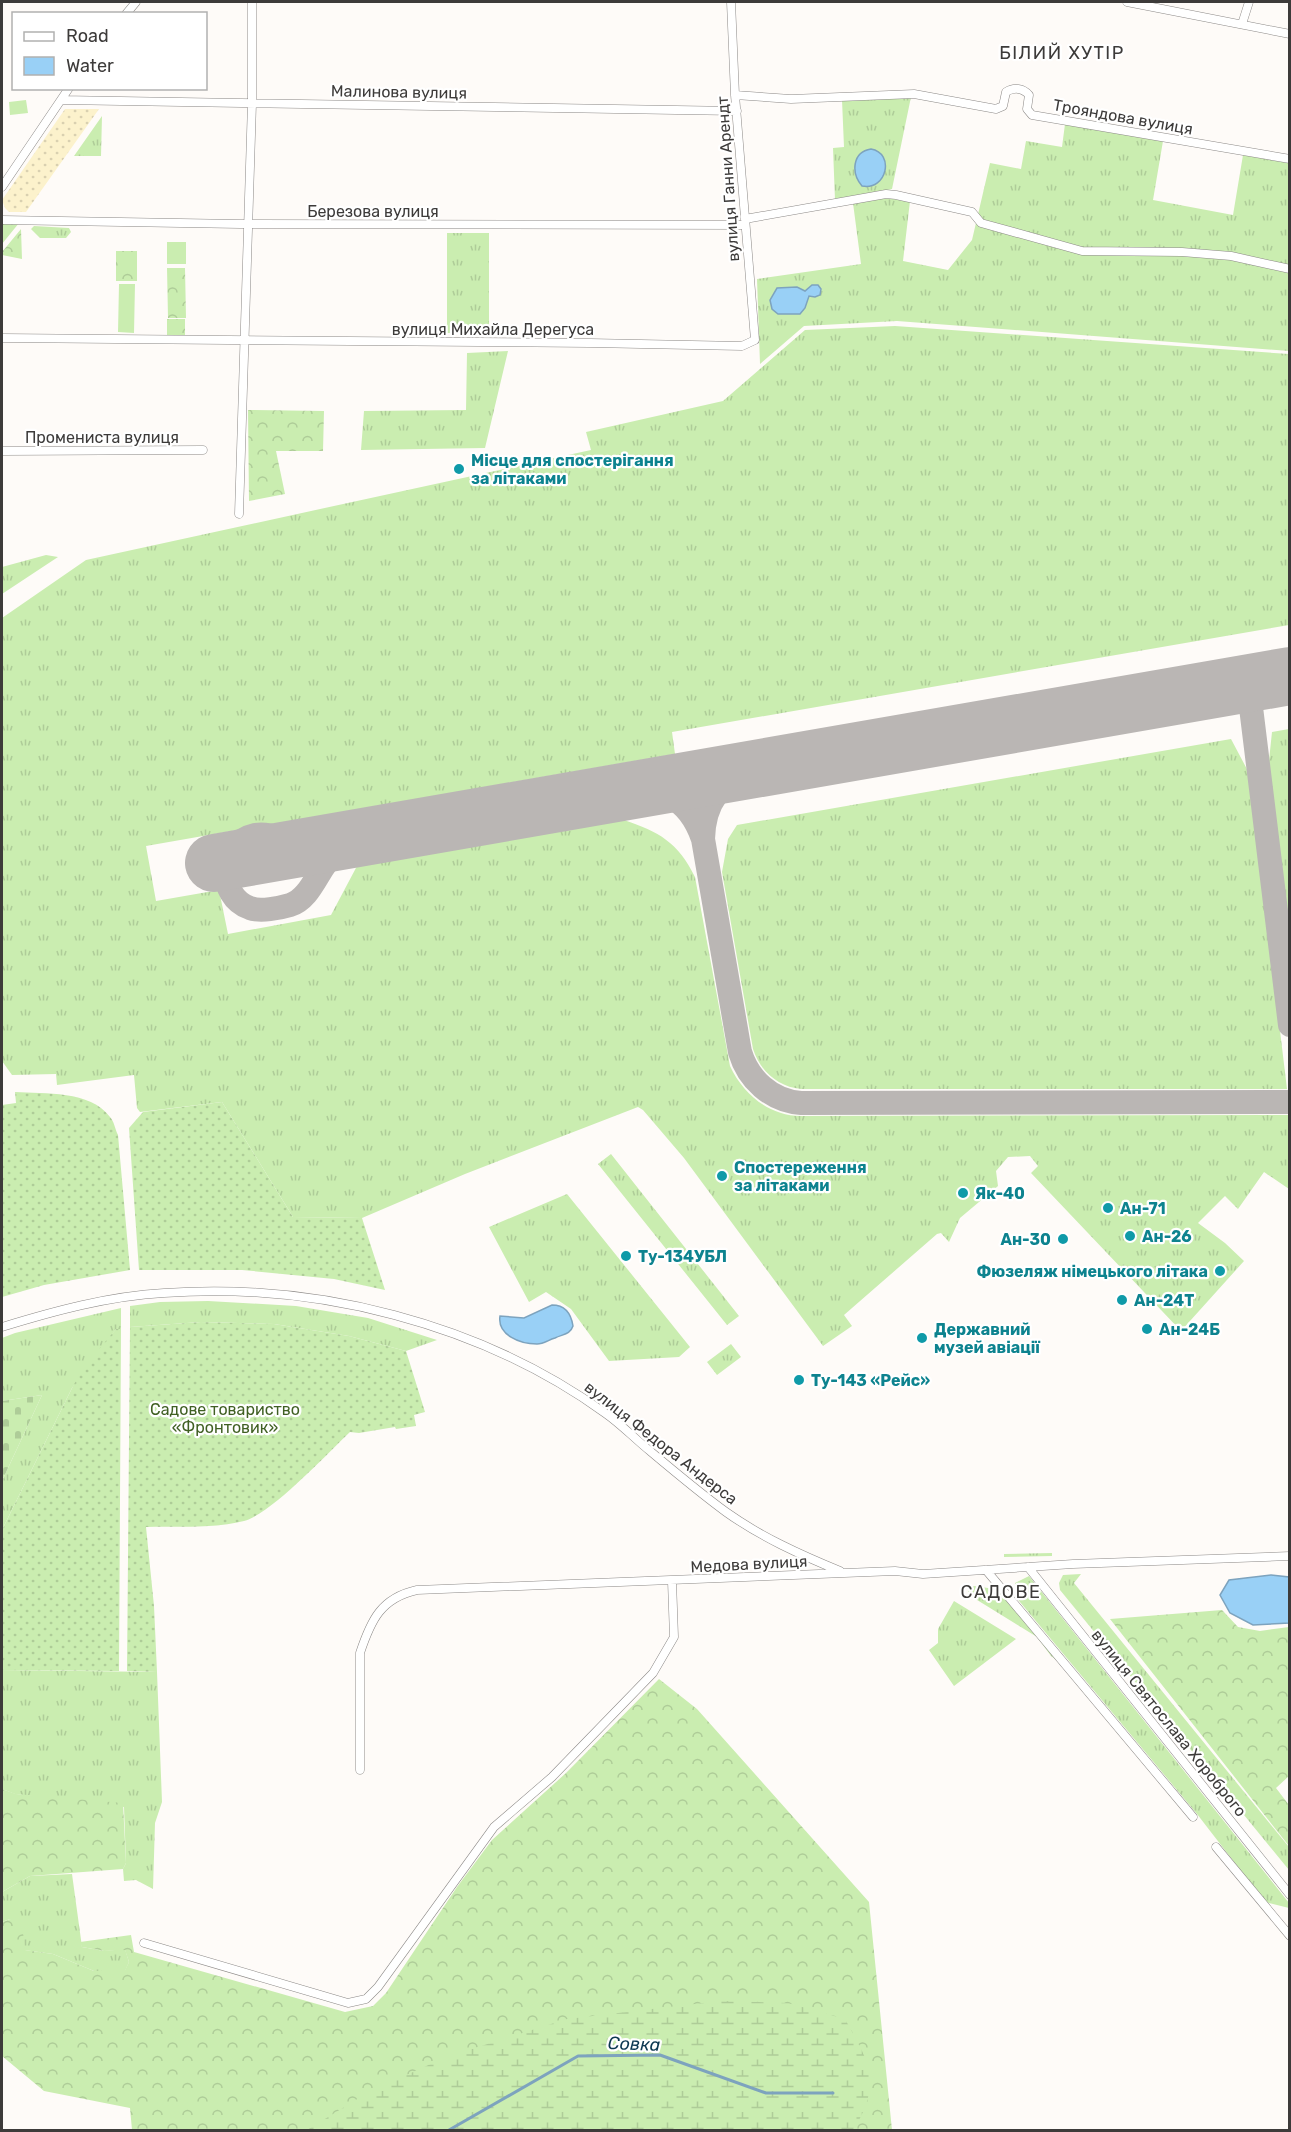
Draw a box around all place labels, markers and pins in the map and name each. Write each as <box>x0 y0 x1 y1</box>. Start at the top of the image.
place label: Місце для спостерігання за літаками <box>471 451 674 488</box>
marker: Місце для спостерігання за літаками <box>452 462 466 476</box>
place label: Спостереження за літаками <box>734 1158 867 1195</box>
marker: Спостереження за літаками <box>715 1169 729 1183</box>
place label: Як-40 <box>975 1184 1025 1203</box>
marker: Як-40 <box>956 1186 970 1200</box>
place label: Ан-71 <box>1120 1199 1166 1218</box>
marker: Ан-71 <box>1101 1201 1115 1215</box>
place label: Ан-26 <box>1142 1227 1192 1246</box>
marker: Ан-26 <box>1123 1229 1137 1243</box>
place label: Ан-30 <box>1000 1230 1051 1249</box>
marker: Ан-30 <box>1056 1232 1070 1246</box>
place label: Ту-134УБЛ <box>638 1247 727 1266</box>
marker: Ту-134УБЛ <box>619 1249 633 1263</box>
place label: Фюзеляж німецького літака <box>976 1262 1208 1281</box>
marker: Фюзеляж німецького літака <box>1213 1264 1227 1278</box>
place label: Ан-24Т <box>1134 1291 1194 1310</box>
marker: Ан-24Т <box>1115 1293 1129 1307</box>
place label: Державний музей авіації <box>934 1320 1041 1357</box>
place label: Ан-24Б <box>1159 1320 1220 1339</box>
marker: Ан-24Б <box>1140 1322 1154 1336</box>
marker: Державний музей авіації <box>915 1331 929 1345</box>
place label: Ту-143 «Рейс» <box>811 1371 930 1390</box>
marker: Ту-143 «Рейс» <box>792 1373 806 1387</box>

